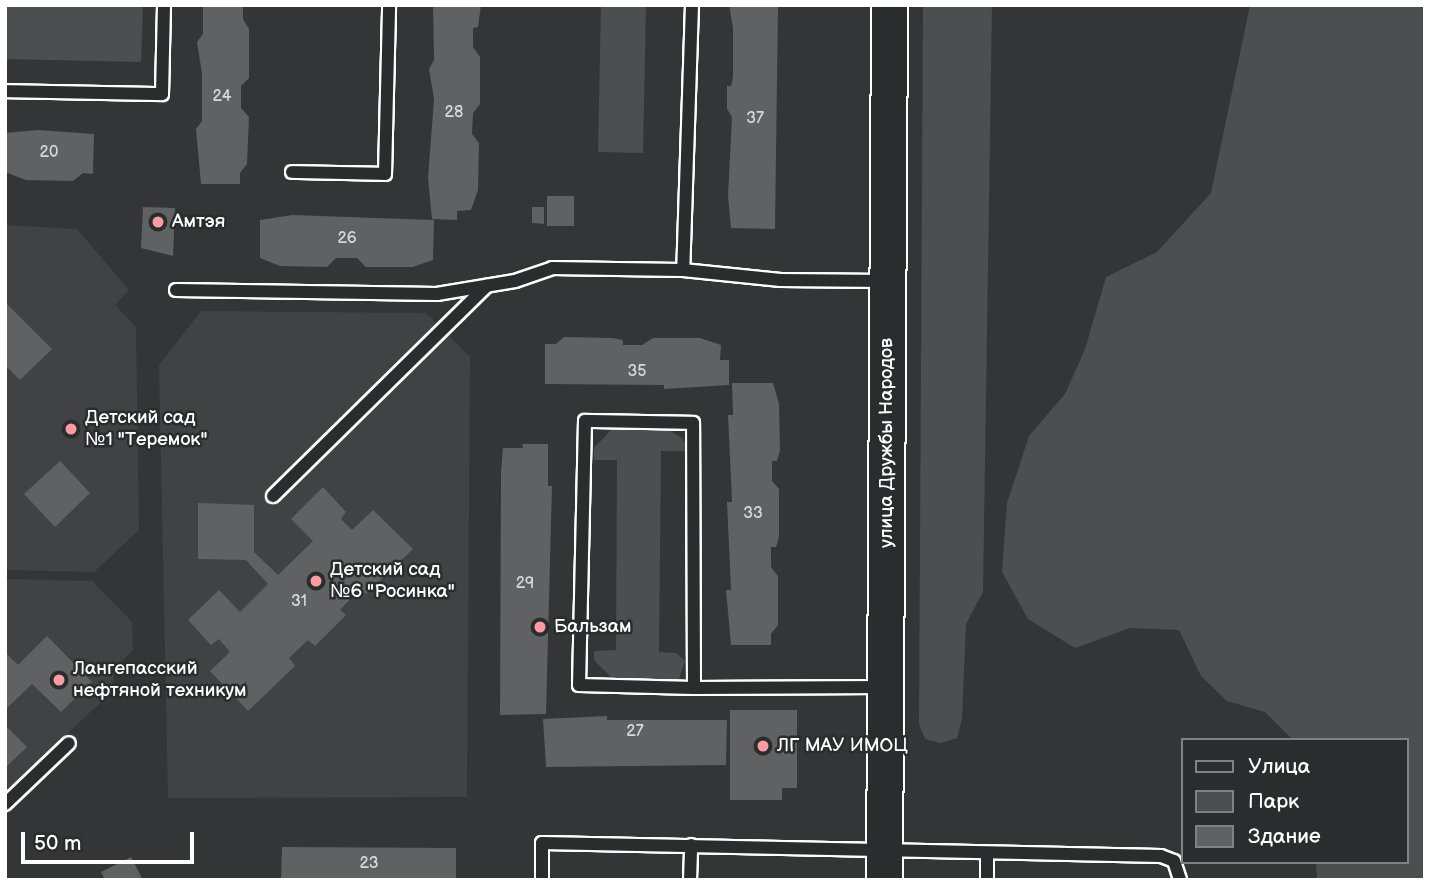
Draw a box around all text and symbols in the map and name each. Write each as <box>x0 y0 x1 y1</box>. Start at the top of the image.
house number: 24 <box>213 87 231 107</box>
house number: 28 <box>445 103 463 123</box>
house number: 37 <box>746 109 764 129</box>
house number: 20 <box>40 143 58 163</box>
place label: Амтэя <box>172 211 225 233</box>
marker: Амтэя <box>150 214 166 230</box>
house number: 26 <box>337 229 357 249</box>
street label: улица Дружбы Народов <box>876 338 898 548</box>
house number: 35 <box>627 362 647 382</box>
place label: Детский сад №1 "Теремок" <box>85 407 208 451</box>
marker: Детский сад №1 "Теремок" <box>63 421 79 437</box>
house number: 33 <box>743 504 763 524</box>
place label: Детский сад №6 "Росинка" <box>330 559 455 603</box>
marker: Детский сад №6 "Росинка" <box>308 573 324 589</box>
house number: 29 <box>516 574 534 594</box>
house number: 31 <box>291 592 307 612</box>
place label: Бальзам <box>554 616 631 638</box>
marker: Бальзам <box>532 619 548 635</box>
place label: Лангепасский нефтяной техникум <box>73 658 247 702</box>
marker: Лангепасский нефтяной техникум <box>51 672 67 688</box>
house number: 27 <box>626 722 644 742</box>
place label: ЛГ МАУ ИМОЦ <box>777 735 908 757</box>
marker: ЛГ МАУ ИМОЦ <box>755 738 771 754</box>
legend <box>1182 738 1409 864</box>
text: Улица <box>1248 754 1310 779</box>
text: Парк <box>1248 789 1299 814</box>
scale bar <box>24 818 198 862</box>
text: Здание <box>1248 824 1321 849</box>
text: 50 m <box>34 831 81 856</box>
house number: 23 <box>360 854 378 874</box>

